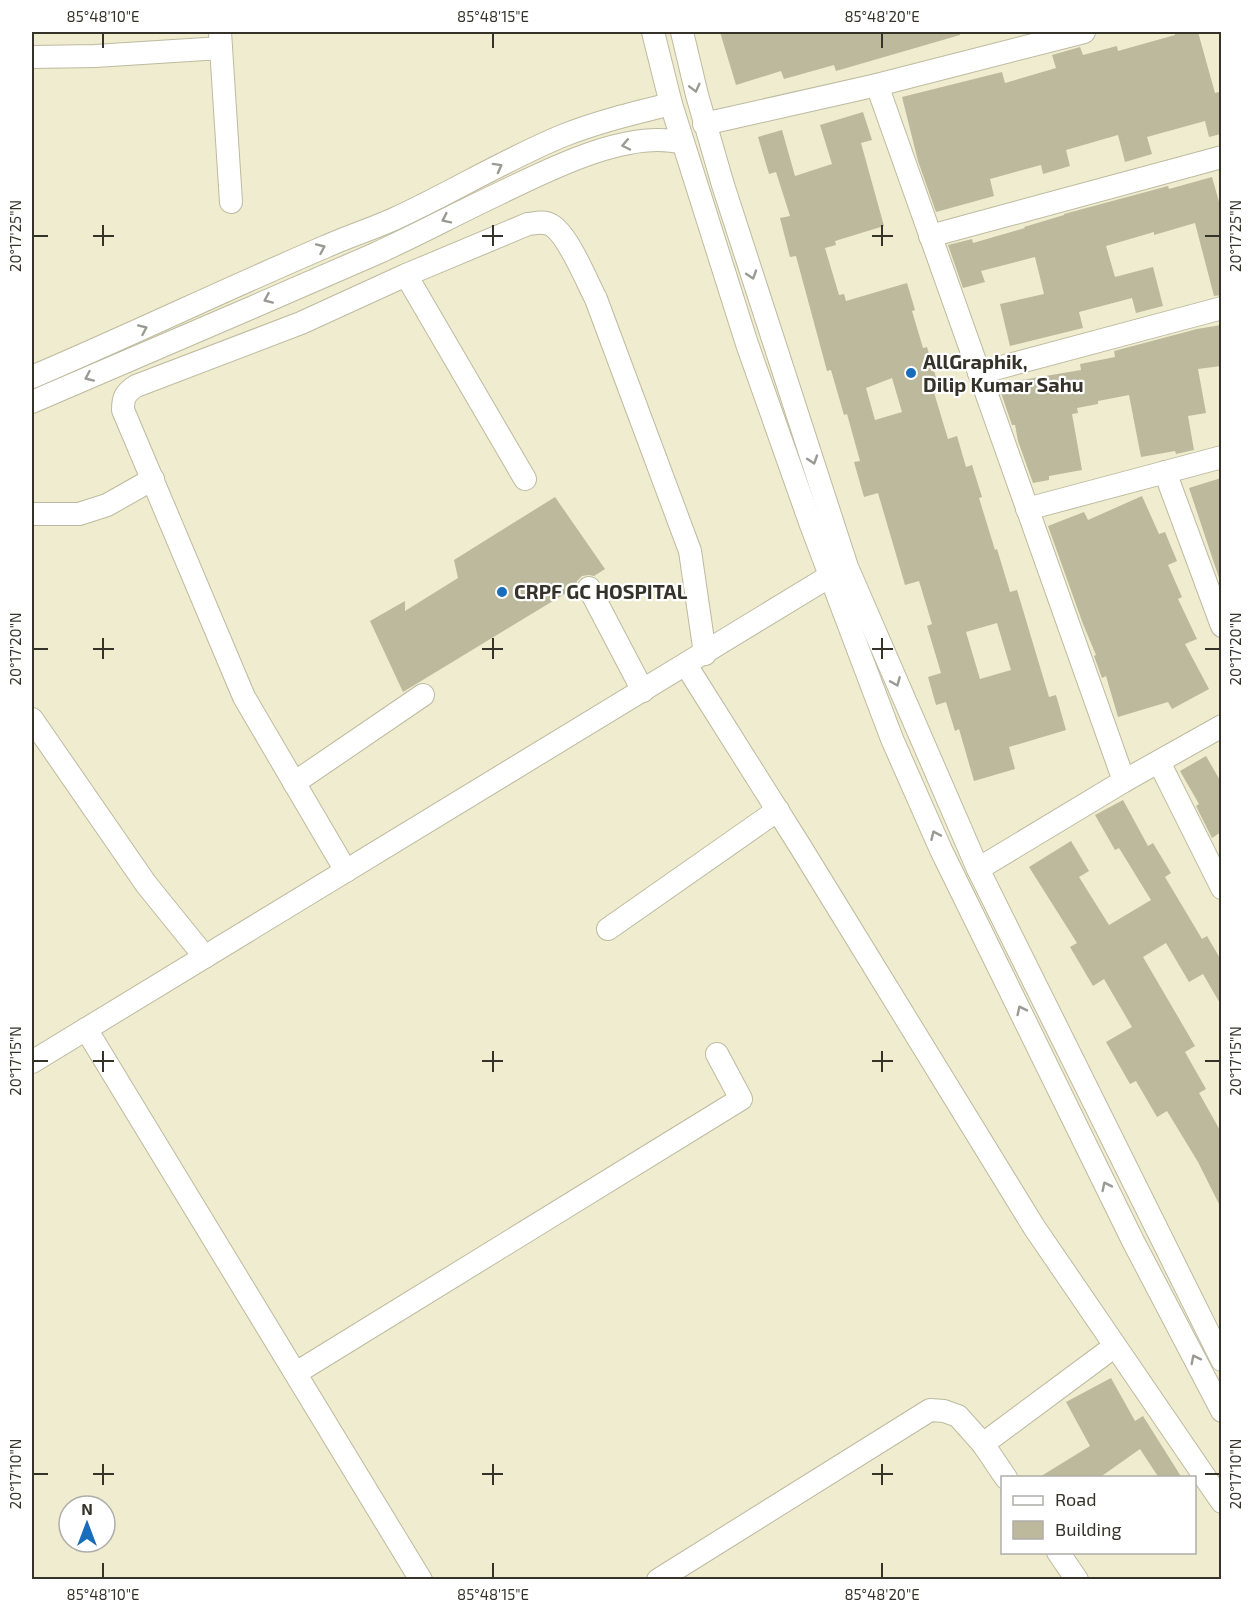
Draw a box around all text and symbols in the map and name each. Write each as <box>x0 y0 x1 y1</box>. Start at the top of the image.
text: 85°48'10"E <box>67 7 139 25</box>
text: 85°48'15"E <box>457 7 529 25</box>
text: 85°48'20"E <box>844 7 920 25</box>
one-way arrow <box>688 83 701 93</box>
one-way arrow <box>621 138 631 151</box>
one-way arrow <box>491 163 502 174</box>
text: 20°17'25"N <box>6 200 24 272</box>
text: 20°17'25"N <box>1226 200 1244 272</box>
one-way arrow <box>441 212 452 224</box>
one-way arrow <box>314 244 325 256</box>
one-way arrow <box>745 269 758 280</box>
one-way arrow <box>264 292 275 304</box>
one-way arrow <box>137 324 148 336</box>
place label: AllGraphik, Dilip Kumar Sahu <box>923 349 1084 396</box>
marker: AllGraphik, Dilip Kumar Sahu <box>904 366 918 380</box>
one-way arrow <box>85 370 96 382</box>
one-way arrow <box>805 454 818 465</box>
place label: CRPF GC HOSPITAL <box>514 579 688 603</box>
marker: CRPF GC HOSPITAL <box>495 585 509 599</box>
text: 20°17'20"N <box>6 612 24 686</box>
text: 20°17'20"N <box>1226 612 1244 686</box>
one-way arrow <box>889 675 901 686</box>
one-way arrow <box>930 831 942 842</box>
one-way arrow <box>1016 1005 1028 1016</box>
text: 20°17'15"N <box>6 1026 24 1096</box>
text: 20°17'15"N <box>1226 1026 1244 1096</box>
one-way arrow <box>1101 1181 1113 1192</box>
one-way arrow <box>1190 1355 1202 1366</box>
text: 20°17'10"N <box>6 1439 24 1509</box>
text: 20°17'10"N <box>1226 1439 1244 1509</box>
legend <box>1001 1476 1196 1554</box>
text: Road <box>1055 1488 1096 1510</box>
north arrow <box>57 1494 117 1554</box>
text: N <box>81 1499 93 1518</box>
text: Building <box>1055 1518 1122 1540</box>
text: 85°48'10"E <box>67 1585 139 1603</box>
text: 85°48'15"E <box>457 1585 529 1603</box>
text: 85°48'20"E <box>844 1585 920 1603</box>

